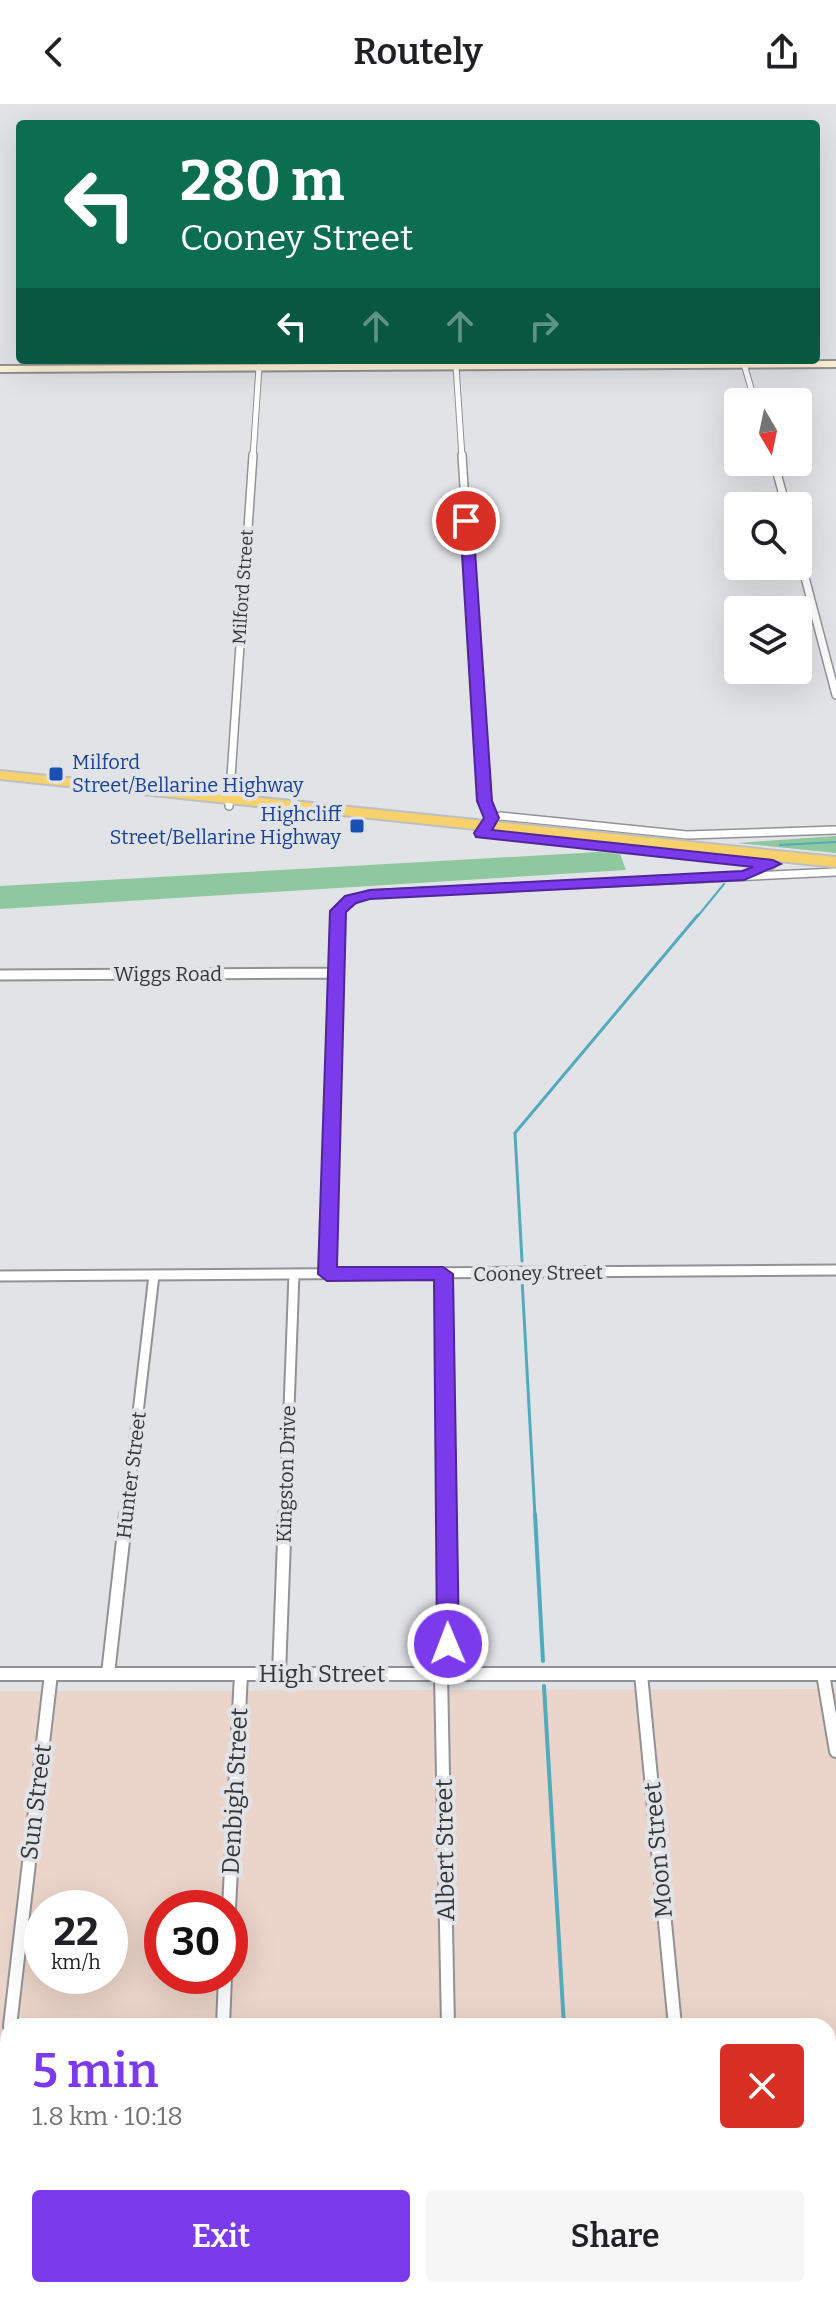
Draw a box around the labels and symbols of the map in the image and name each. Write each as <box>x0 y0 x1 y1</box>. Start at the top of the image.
north arrow <box>724 388 812 476</box>
pin <box>432 487 500 555</box>
street label: Milford Street <box>228 528 258 645</box>
place label: Milford Street/Bellarine Highway <box>72 750 304 797</box>
marker: Milford Street/Bellarine Highway <box>47 765 65 783</box>
place label: Highcliff Street/Bellarine Highway <box>109 802 342 849</box>
marker: Highcliff Street/Bellarine Highway <box>348 817 366 835</box>
street label: Wiggs Road <box>114 962 222 986</box>
street label: Cooney Street <box>473 1260 603 1286</box>
street label: Kingston Drive <box>272 1405 300 1543</box>
street label: Hunter Street <box>111 1410 151 1540</box>
position arrow <box>406 1602 490 1686</box>
street label: High Street <box>259 1660 386 1688</box>
street label: Denbigh Street <box>217 1707 253 1875</box>
street label: Sun Street <box>15 1742 57 1862</box>
street label: Albert Street <box>430 1778 460 1921</box>
street label: Moon Street <box>638 1781 678 1919</box>
speed limit sign: 30 <box>144 1890 248 1994</box>

